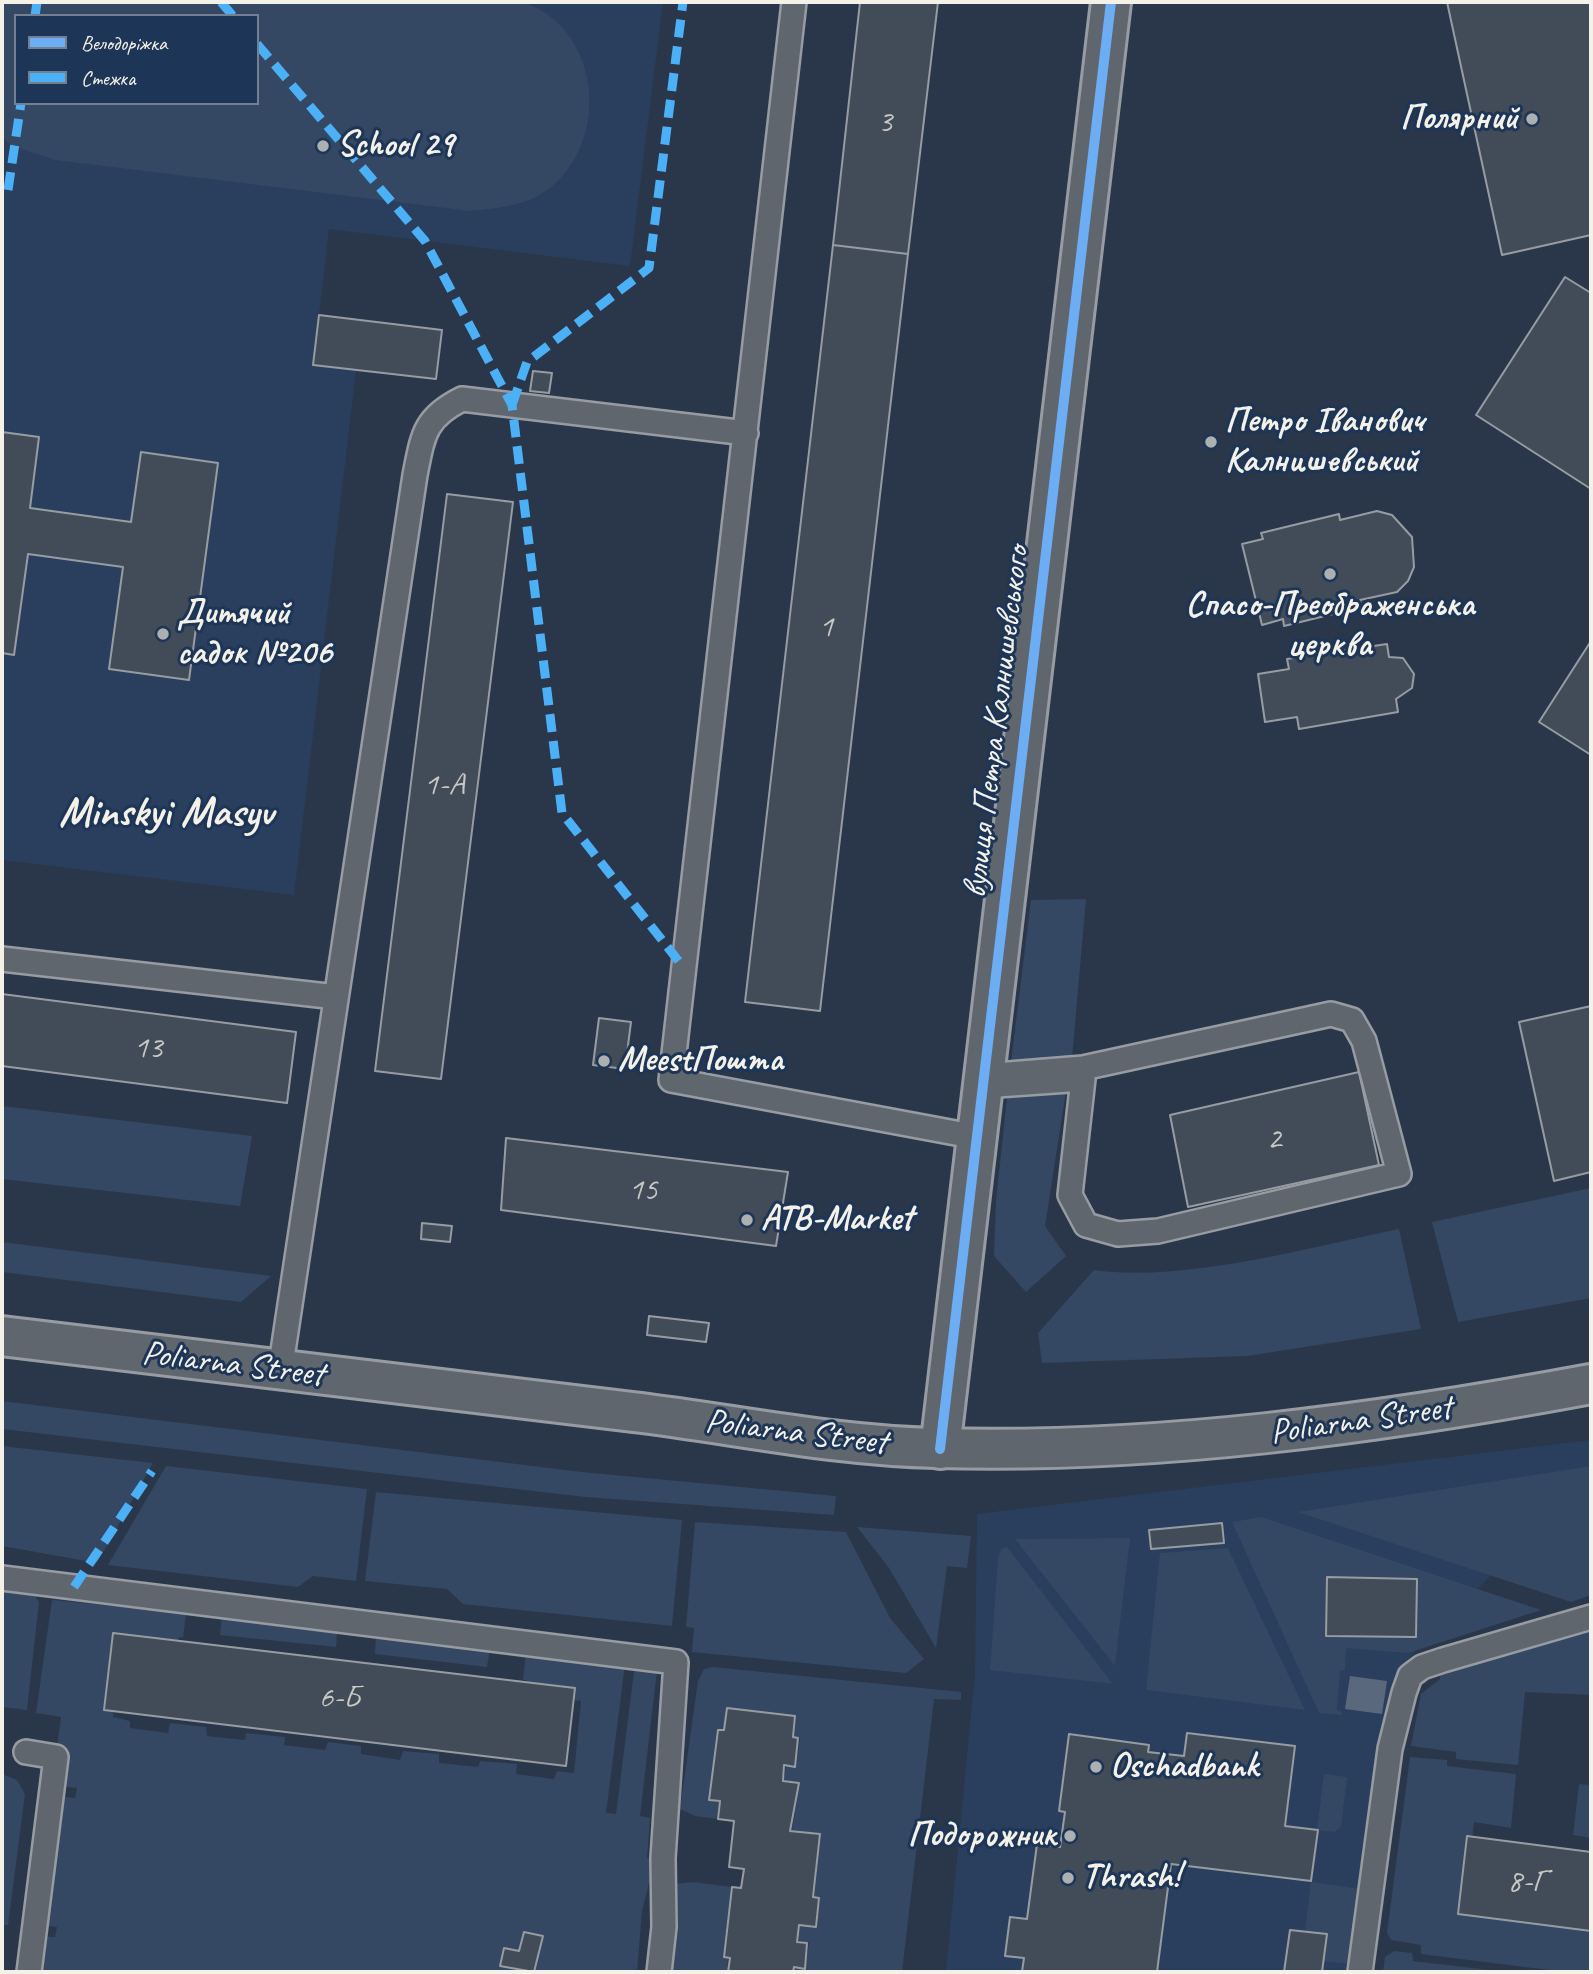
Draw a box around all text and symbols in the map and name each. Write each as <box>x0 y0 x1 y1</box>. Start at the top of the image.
legend <box>14 14 259 105</box>
text: Велодоріжка <box>81 30 167 56</box>
text: Стежка <box>81 65 135 91</box>
place label: Полярний <box>1400 98 1518 140</box>
house number: 3 <box>878 104 892 142</box>
marker: Полярний <box>1524 111 1540 127</box>
place label: School 29 <box>337 125 454 167</box>
marker: School 29 <box>315 138 331 154</box>
place label: Петро Іванович Калнишевський <box>1225 401 1424 483</box>
marker: Петро Іванович Калнишевський <box>1203 434 1219 450</box>
street label: вулиця Петра Калнишевського <box>955 544 1039 900</box>
marker: Спасо-Преображенська церква <box>1322 566 1338 582</box>
place label: Спасо-Преображенська церква <box>1185 585 1475 667</box>
place label: Дитячий садок №206 <box>177 593 332 675</box>
house number: 1 <box>819 609 833 647</box>
marker: Дитячий садок №206 <box>155 626 171 642</box>
house number: 1-А <box>424 767 464 805</box>
district label: Minskyi Masyv <box>59 789 273 839</box>
house number: 13 <box>134 1030 162 1068</box>
place label: MeestПошта <box>618 1040 783 1082</box>
marker: MeestПошта <box>596 1053 612 1069</box>
house number: 2 <box>1267 1121 1281 1159</box>
house number: 15 <box>629 1172 657 1210</box>
place label: ATB-Market <box>761 1199 913 1241</box>
marker: ATB-Market <box>739 1212 755 1228</box>
street label: Poliarna Street <box>140 1333 326 1397</box>
street label: Poliarna Street <box>1268 1387 1454 1455</box>
street label: Poliarna Street <box>703 1401 889 1465</box>
house number: 6-Б <box>318 1680 360 1718</box>
place label: Oschadbank <box>1110 1746 1258 1788</box>
marker: Oschadbank <box>1088 1759 1104 1775</box>
place label: Подорожник <box>908 1815 1056 1857</box>
marker: Подорожник <box>1062 1828 1078 1844</box>
place label: Thrash! <box>1082 1857 1180 1899</box>
house number: 8-Г <box>1507 1864 1547 1902</box>
marker: Thrash! <box>1060 1870 1076 1886</box>

